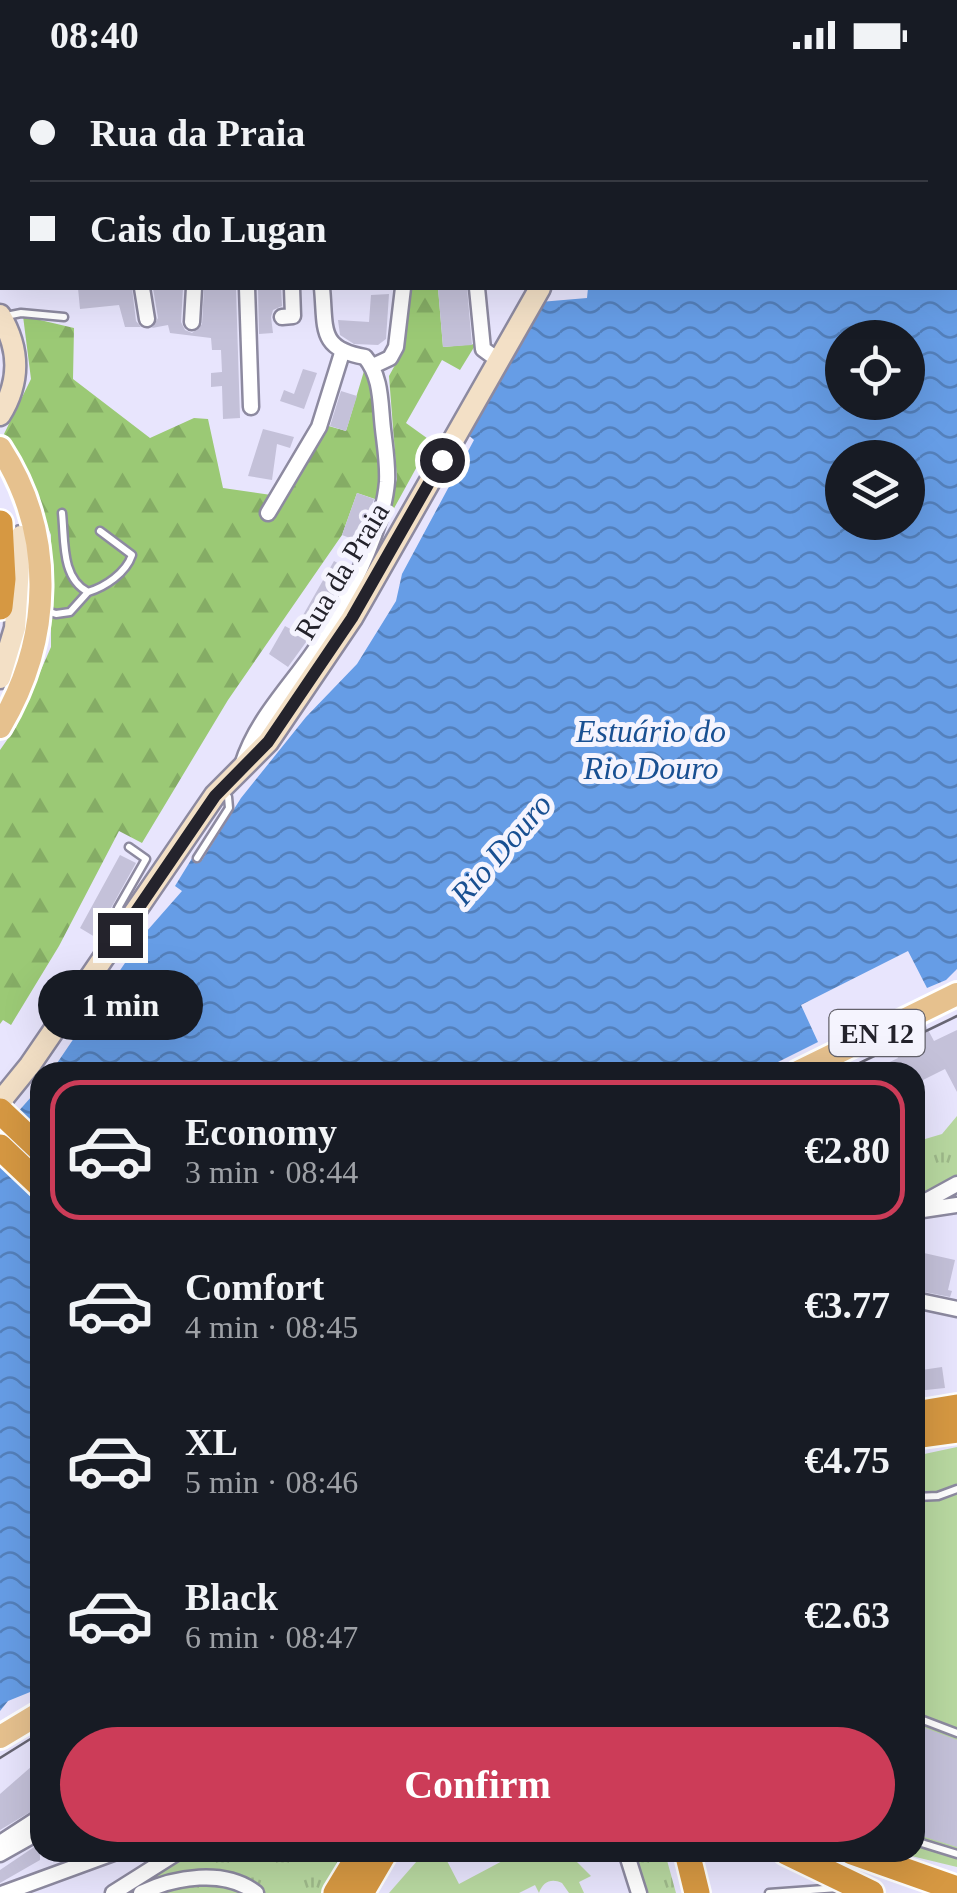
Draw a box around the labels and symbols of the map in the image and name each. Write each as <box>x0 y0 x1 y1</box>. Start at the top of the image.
route start <box>420 438 465 483</box>
street label: Rua da Praia <box>288 497 395 645</box>
water label: Estuário do Rio Douro <box>575 713 726 786</box>
water label: Rio Douro <box>443 786 559 912</box>
route end <box>98 913 143 958</box>
callout: 1 min <box>38 970 202 1040</box>
road number: EN 12 <box>830 1010 924 1056</box>

